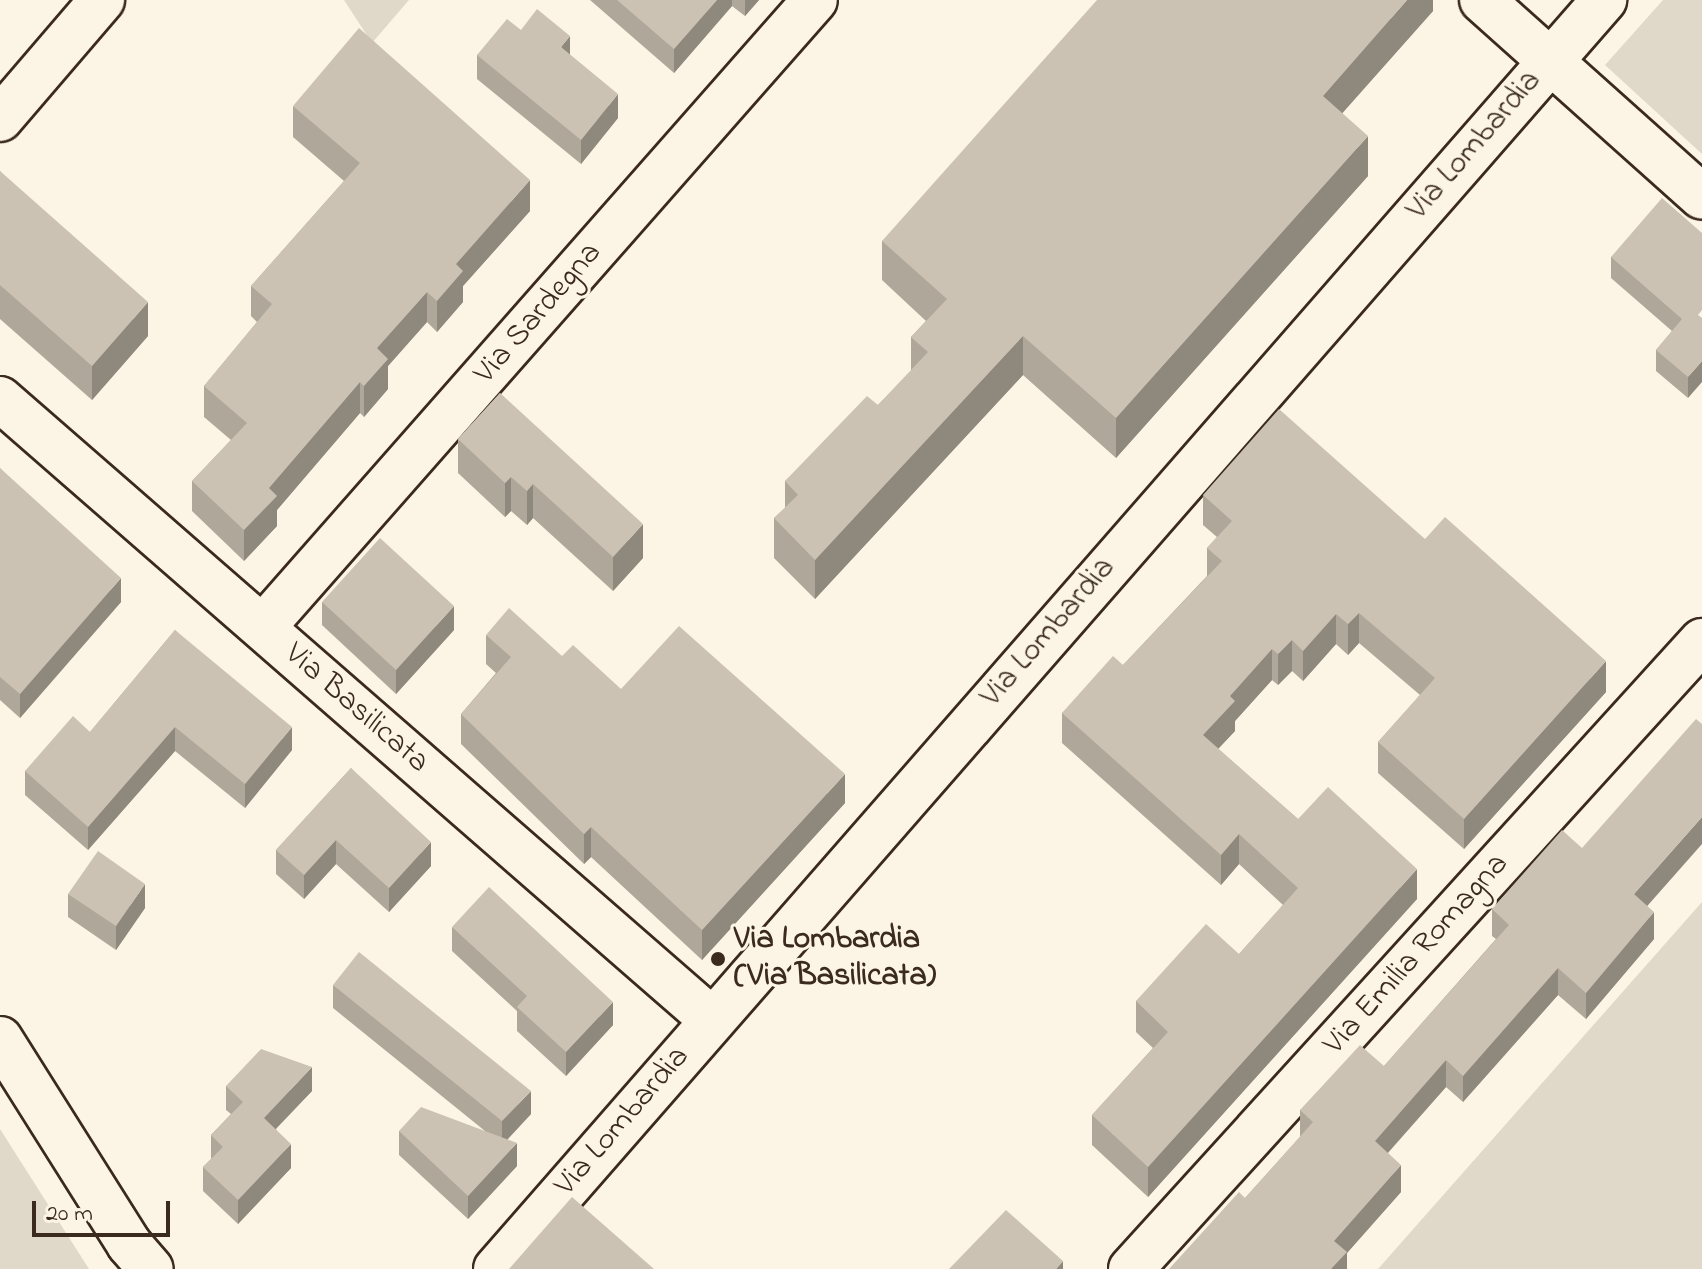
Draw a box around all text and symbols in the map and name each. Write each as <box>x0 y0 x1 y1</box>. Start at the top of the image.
street label: Via Lombardia <box>1399 63 1551 229</box>
street label: Via Sardegna <box>467 235 611 393</box>
street label: Via Lombardia <box>973 550 1125 716</box>
street label: Via Basilicata <box>276 636 436 782</box>
street label: Via Emilia Romagna <box>1316 846 1518 1064</box>
place label: Via Lombardia (Via Basilicata) <box>734 922 936 997</box>
marker: Via Lombardia (Via Basilicata) <box>709 950 727 968</box>
street label: Via Lombardia <box>547 1039 699 1205</box>
scale bar <box>36 1185 174 1235</box>
text: 20 m <box>46 1197 93 1232</box>

